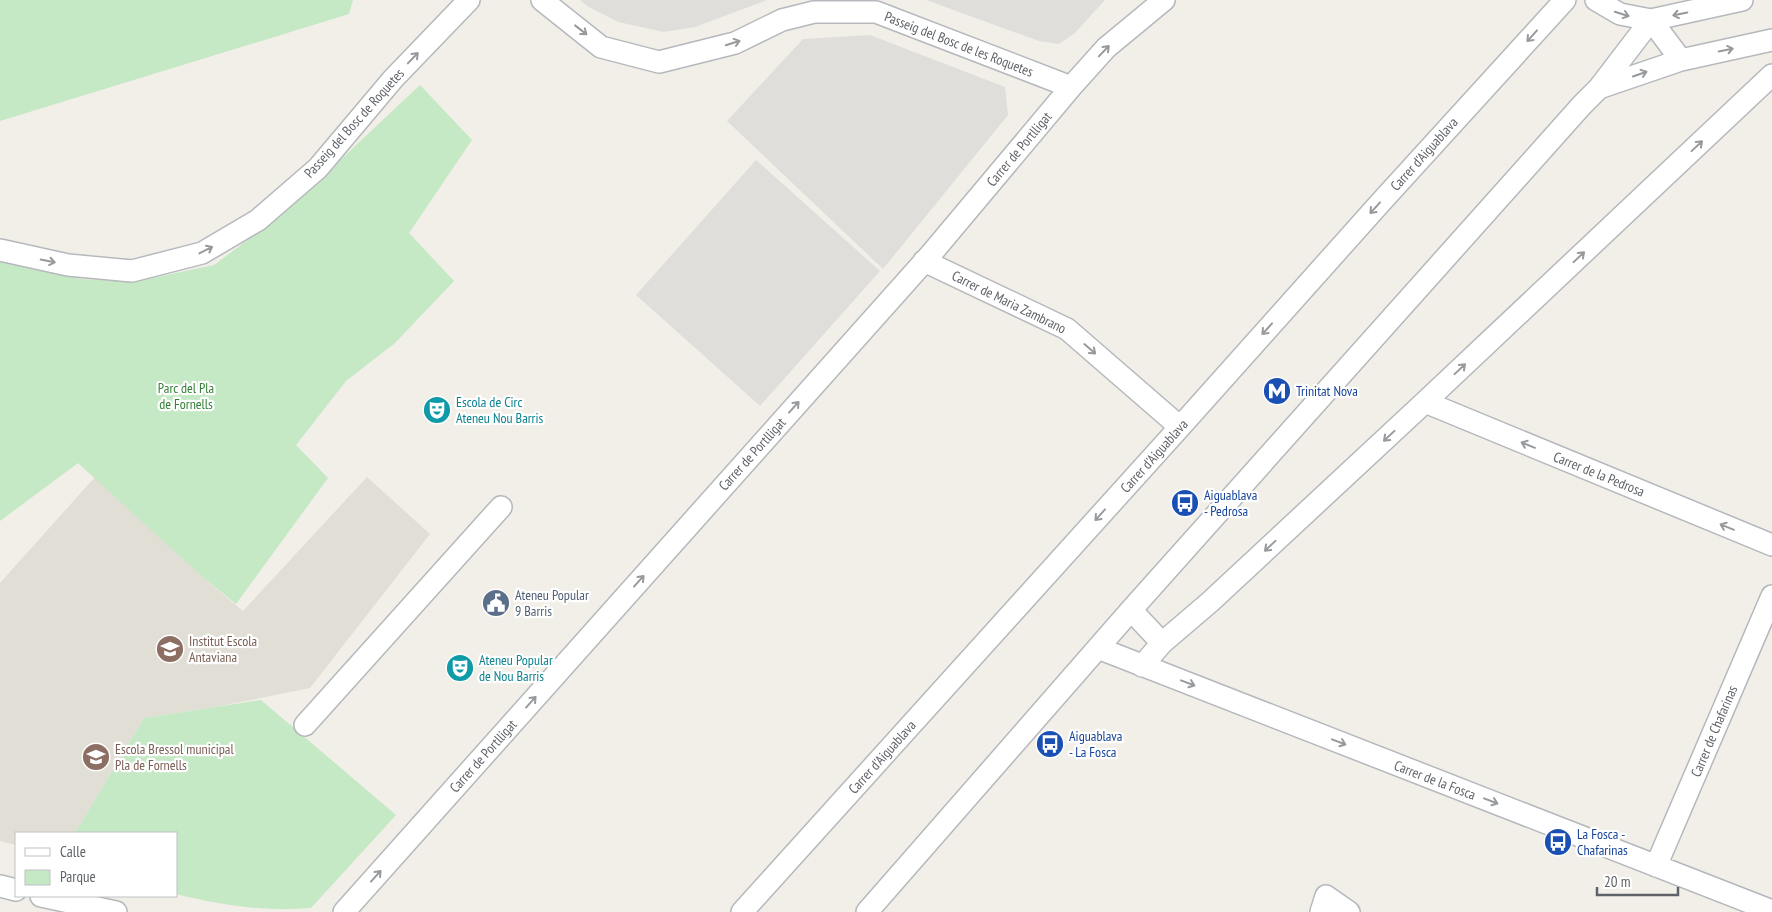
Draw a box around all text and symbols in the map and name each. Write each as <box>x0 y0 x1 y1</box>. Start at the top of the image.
street label: Passeig del Bosc de les Roquetes <box>882 7 1036 81</box>
one-way arrow <box>1614 9 1630 19</box>
one-way arrow <box>1672 9 1688 19</box>
one-way arrow <box>574 25 587 36</box>
one-way arrow <box>1526 29 1538 42</box>
one-way arrow <box>725 37 741 47</box>
one-way arrow <box>1098 44 1110 57</box>
one-way arrow <box>1718 45 1734 54</box>
one-way arrow <box>407 52 419 64</box>
street label: Passeig del Bosc de Roquetes <box>300 64 408 181</box>
one-way arrow <box>1632 69 1647 78</box>
street label: Carrer de Portlligat <box>983 108 1056 190</box>
street label: Carrer d'Aiguablava <box>1386 114 1462 194</box>
one-way arrow <box>1690 140 1703 152</box>
one-way arrow <box>1370 201 1381 214</box>
one-way arrow <box>199 245 214 255</box>
one-way arrow <box>1572 251 1585 263</box>
one-way arrow <box>39 257 55 266</box>
street label: Carrer de Maria Zambrano <box>949 267 1069 337</box>
one-way arrow <box>1262 322 1273 335</box>
one-way arrow <box>1084 343 1097 355</box>
one-way arrow <box>1454 363 1467 375</box>
metro station icon: Trinitat Nova <box>1262 376 1292 406</box>
park label: Parc del Pla de Fornells <box>158 379 214 413</box>
place label: Trinitat Nova <box>1296 382 1358 400</box>
place label: Escola de Circ Ateneu Nou Barris <box>456 393 543 427</box>
theatre icon: Escola de Circ Ateneu Nou Barris <box>422 395 452 425</box>
one-way arrow <box>788 401 800 414</box>
street label: Carrer de Portlligat <box>715 414 790 494</box>
street label: Carrer d'Aiguablava <box>1116 416 1192 496</box>
one-way arrow <box>1383 430 1396 442</box>
one-way arrow <box>1521 439 1536 449</box>
street label: Carrer de la Pedrosa <box>1551 448 1647 500</box>
place label: Aiguablava - Pedrosa <box>1204 486 1257 520</box>
bus stop icon: Aiguablava - Pedrosa <box>1170 488 1200 518</box>
one-way arrow <box>1094 508 1106 521</box>
one-way arrow <box>1720 521 1735 531</box>
one-way arrow <box>1264 540 1276 552</box>
one-way arrow <box>633 574 645 587</box>
place label: Ateneu Popular 9 Barris <box>515 586 589 620</box>
public building icon: Ateneu Popular 9 Barris <box>481 588 511 618</box>
place label: Institut Escola Antaviana <box>189 632 257 666</box>
school or university icon: Institut Escola Antaviana <box>155 634 185 664</box>
place label: Ateneu Popular de Nou Barris <box>479 651 553 685</box>
theatre icon: Ateneu Popular de Nou Barris <box>445 653 475 683</box>
one-way arrow <box>1180 679 1195 688</box>
street label: Carrer de Chafarinas <box>1687 682 1741 779</box>
one-way arrow <box>525 696 537 709</box>
street label: Carrer de Portlligat <box>446 716 521 796</box>
street label: Carrer d'Aiguablava <box>844 717 920 797</box>
place label: Aiguablava - La Fosca <box>1069 727 1122 761</box>
bus stop icon: Aiguablava - La Fosca <box>1035 729 1065 759</box>
one-way arrow <box>1331 738 1346 748</box>
place label: Escola Bressol municipal Pla de Fornells <box>115 740 234 774</box>
school or university icon: Escola Bressol municipal Pla de Fornells <box>81 742 111 772</box>
street label: Carrer de la Fosca <box>1392 756 1478 804</box>
one-way arrow <box>1483 798 1498 807</box>
place label: La Fosca - Chafarinas <box>1577 825 1628 859</box>
bus stop icon: La Fosca - Chafarinas <box>1543 827 1573 857</box>
legend <box>15 832 178 897</box>
text: Calle <box>60 842 86 861</box>
scale bar <box>1597 864 1678 896</box>
text: Parque <box>60 867 96 886</box>
one-way arrow <box>371 869 382 882</box>
text: 20 m <box>1604 872 1630 891</box>

